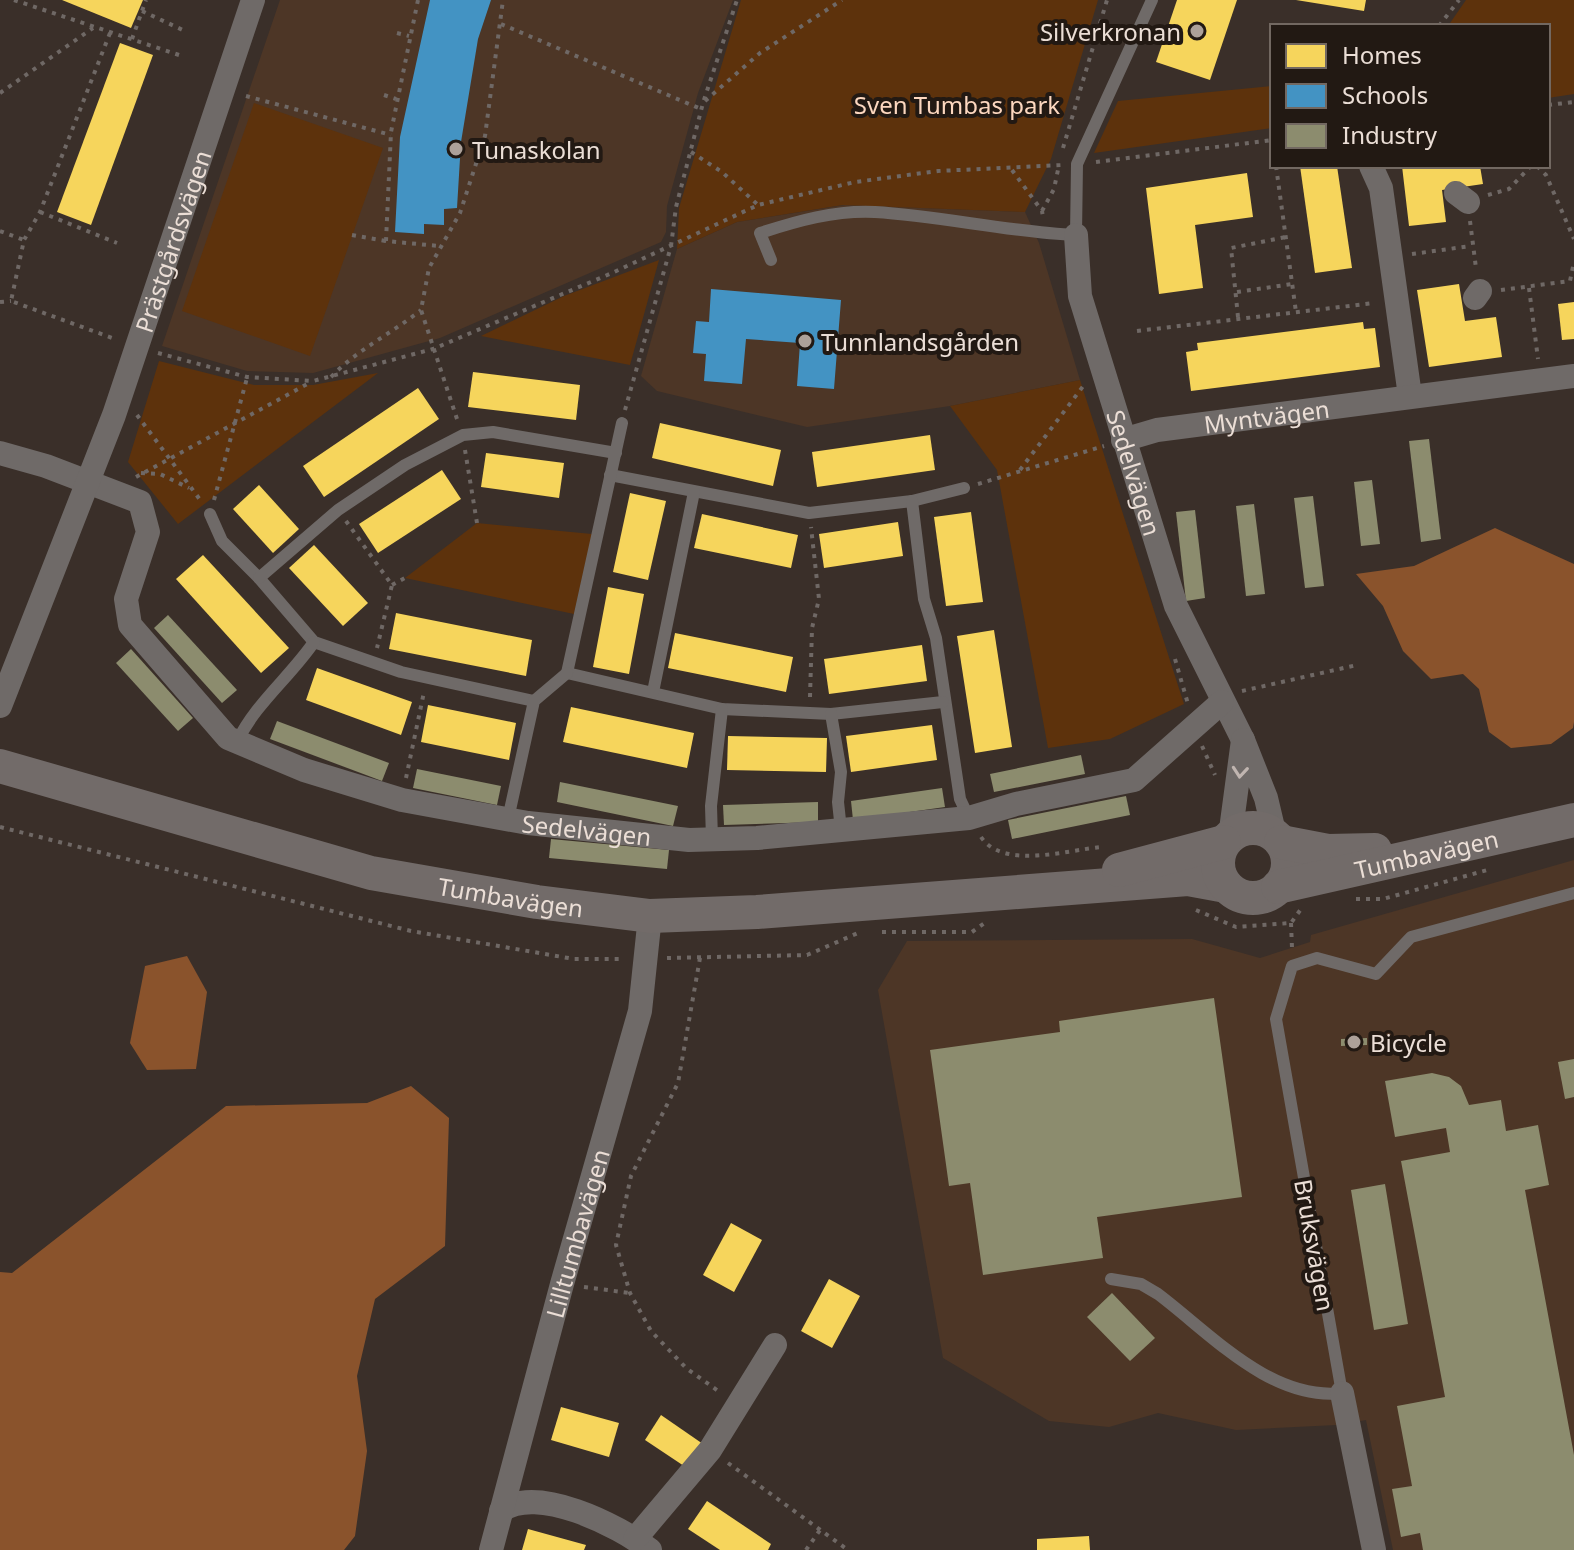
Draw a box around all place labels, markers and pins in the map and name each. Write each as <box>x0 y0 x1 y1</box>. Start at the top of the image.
place label: Silverkronan <box>1040 15 1181 48</box>
marker: Silverkronan <box>1188 22 1206 40</box>
place label: Tunaskolan <box>472 133 601 166</box>
marker: Tunaskolan <box>447 140 465 158</box>
place label: Tunnlandsgården <box>821 325 1019 358</box>
marker: Tunnlandsgården <box>796 332 814 350</box>
place label: Bicycle <box>1370 1026 1447 1059</box>
marker: Bicycle <box>1345 1033 1363 1051</box>

